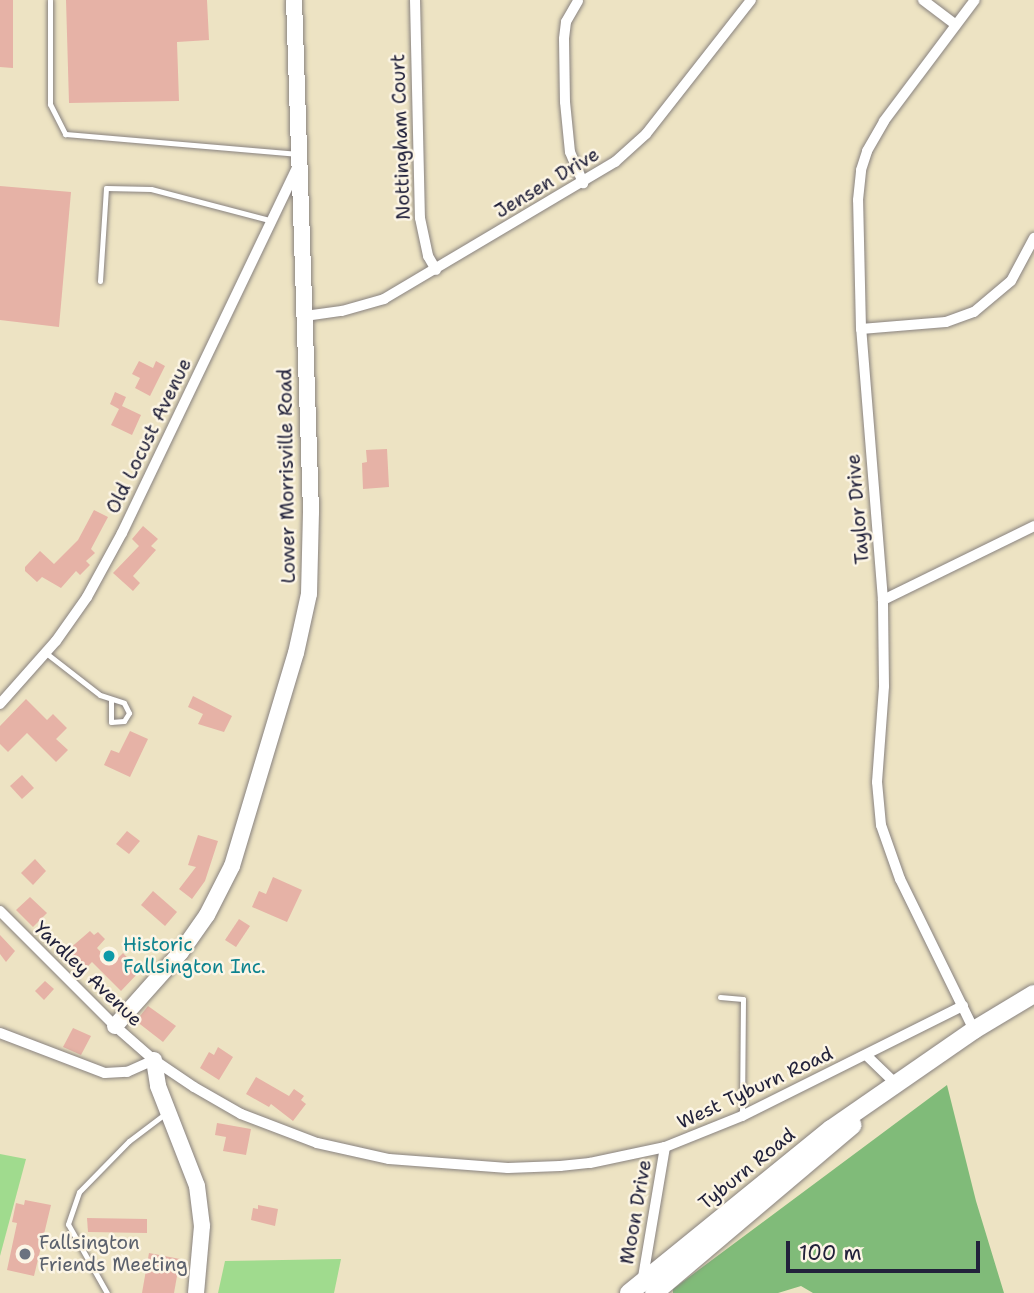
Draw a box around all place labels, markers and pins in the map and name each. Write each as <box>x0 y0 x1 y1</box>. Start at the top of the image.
place label: Historic Fallsington Inc. <box>123 934 266 978</box>
marker: Historic Fallsington Inc. <box>101 948 117 964</box>
place label: Fallsington Friends Meeting <box>39 1232 188 1276</box>
marker: Fallsington Friends Meeting <box>17 1246 33 1262</box>

